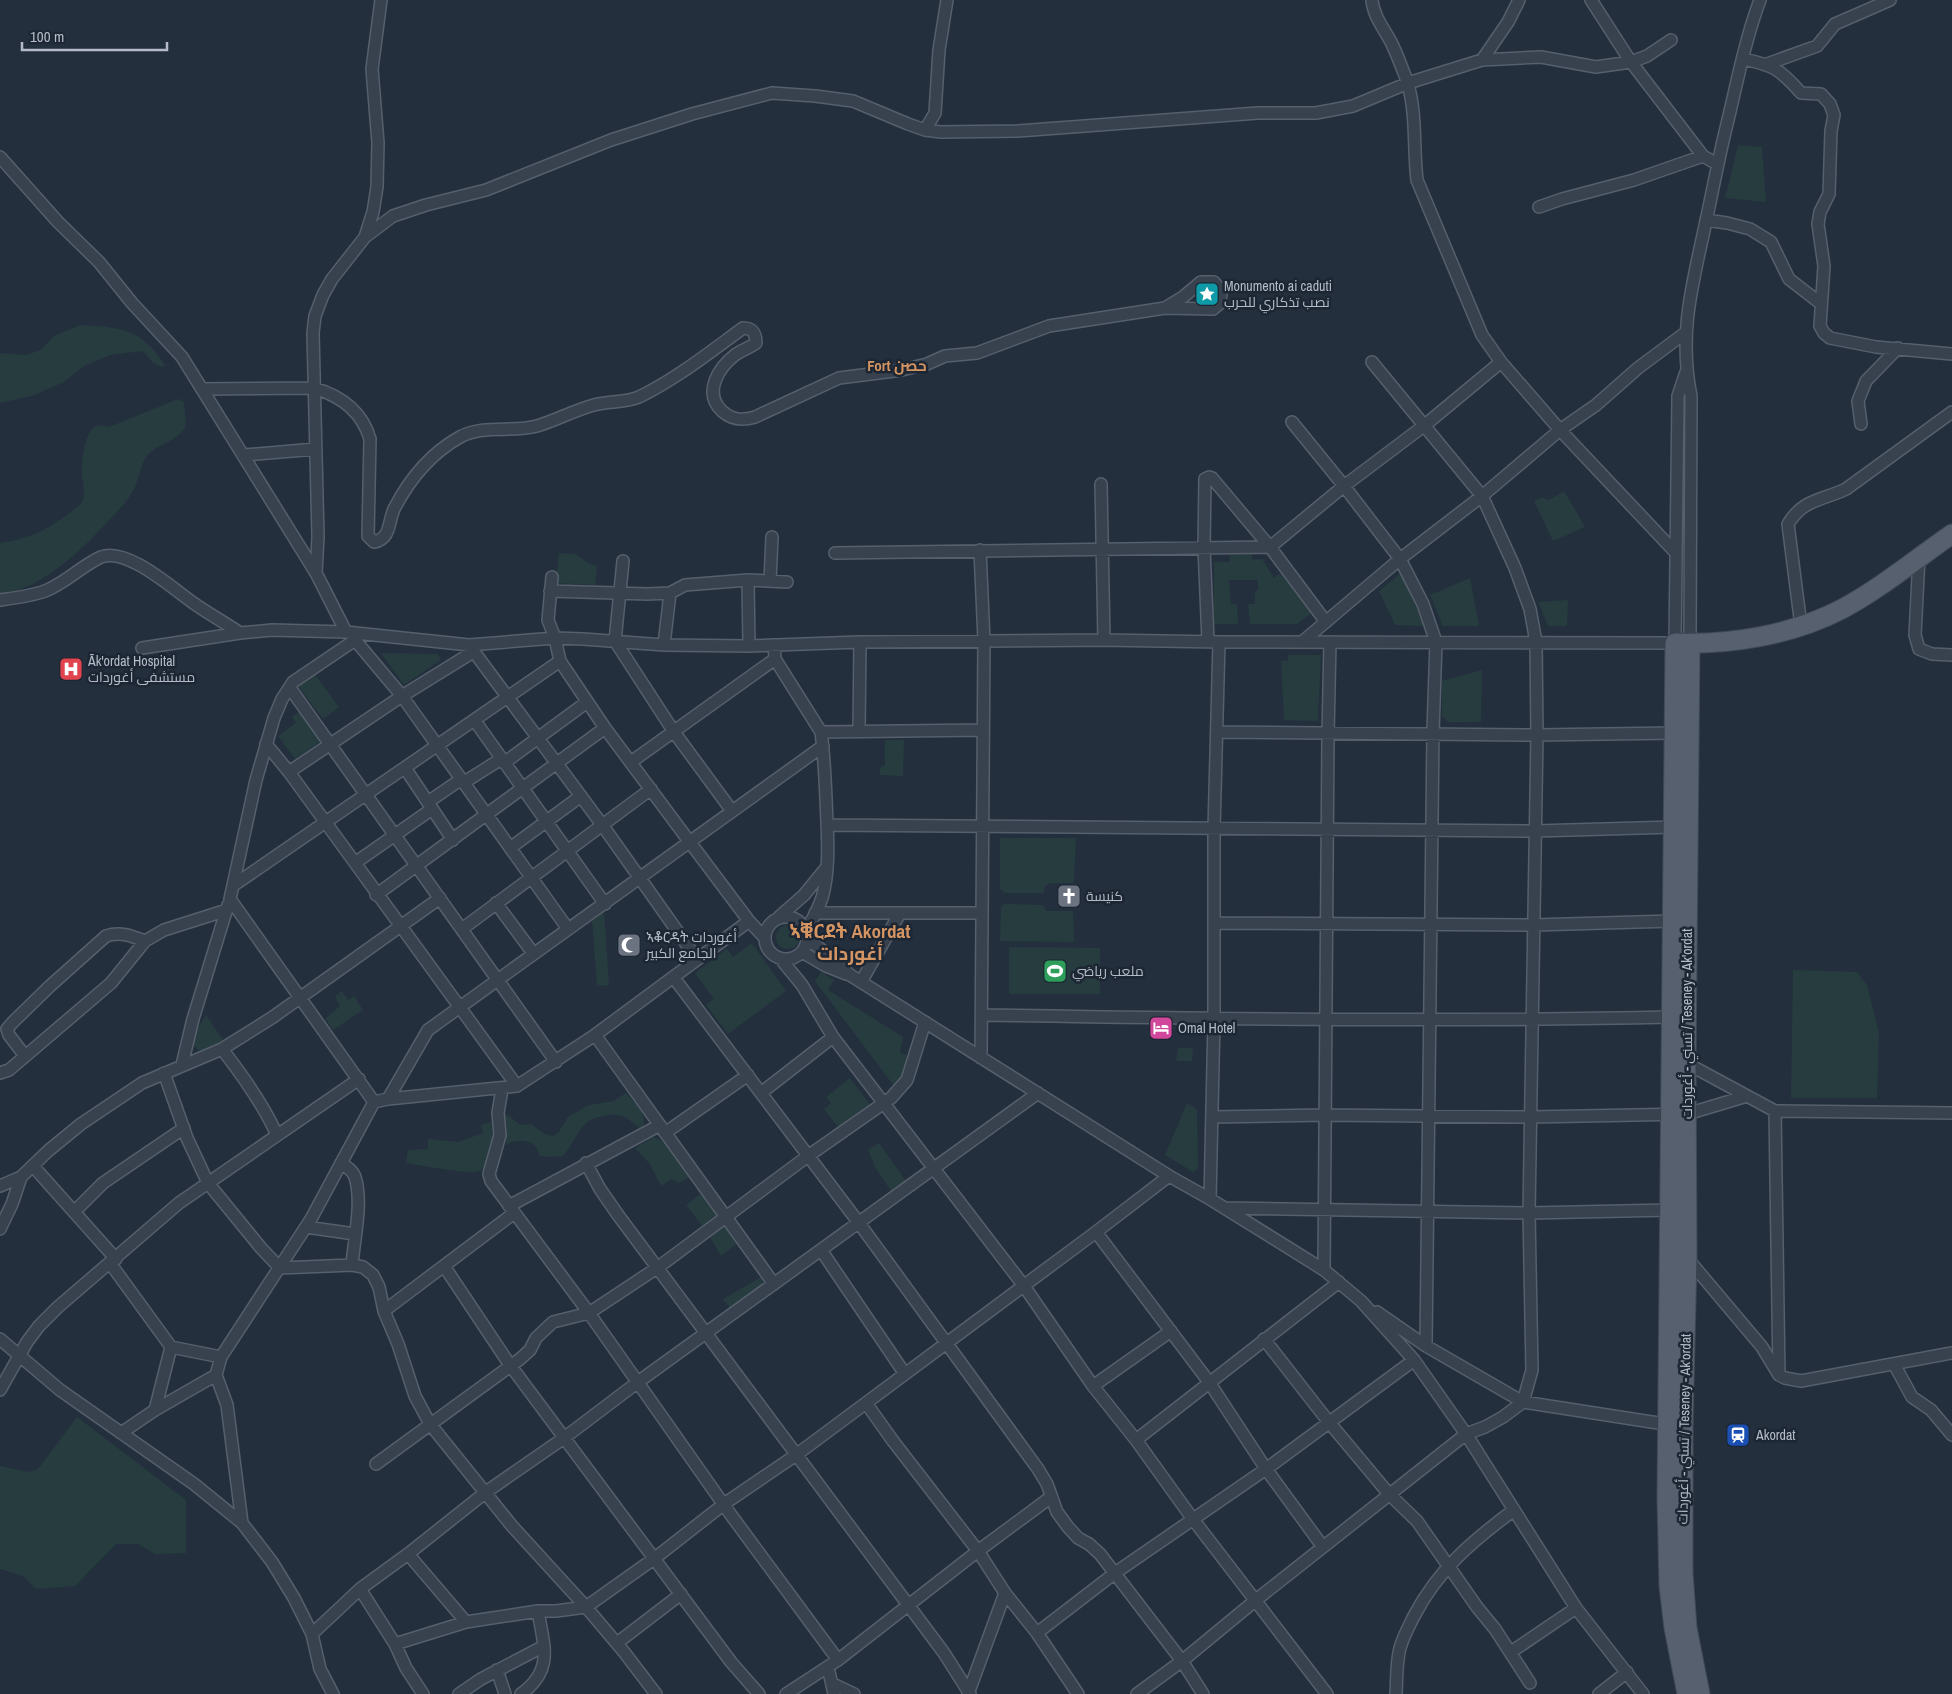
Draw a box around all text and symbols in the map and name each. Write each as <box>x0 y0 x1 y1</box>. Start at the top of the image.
scale bar <box>22 20 168 52</box>
text: 100 m <box>30 26 64 47</box>
place label: Monumento ai caduti نصب تذكاري للحرب <box>1224 277 1332 314</box>
place icon: Monumento ai caduti نصب تذكاري للحرب <box>1194 281 1220 307</box>
district label: Fort حصن <box>867 355 927 376</box>
place label: Āk'ordat Hospital مستشفى أغوردات <box>87 652 195 686</box>
hospital icon: Āk'ordat Hospital مستشفى أغوردات <box>58 656 84 682</box>
church icon: كنيسة <box>1056 883 1082 909</box>
place label: كنيسة <box>1086 887 1123 905</box>
district label: ኣቑርደት Akordat أغوردات <box>790 918 910 966</box>
place label: ኣቆርዳት أغوردات الجامع الكبير <box>645 928 737 962</box>
street label: تسني - أغوردات / Teseney - Ak'ordat <box>1678 929 1699 1119</box>
mosque icon: ኣቆርዳት أغوردات الجامع الكبير <box>616 932 642 958</box>
sports icon: ملعب رياضي <box>1042 958 1068 984</box>
place label: ملعب رياضي <box>1072 962 1144 982</box>
hotel icon: Omal Hotel <box>1148 1015 1174 1041</box>
place label: Omal Hotel <box>1178 1019 1235 1037</box>
street label: تسني - أغوردات / Teseney - Ak'ordat <box>1673 1334 1698 1525</box>
station icon: Akordat <box>1725 1422 1751 1448</box>
place label: Akordat <box>1755 1426 1796 1444</box>

